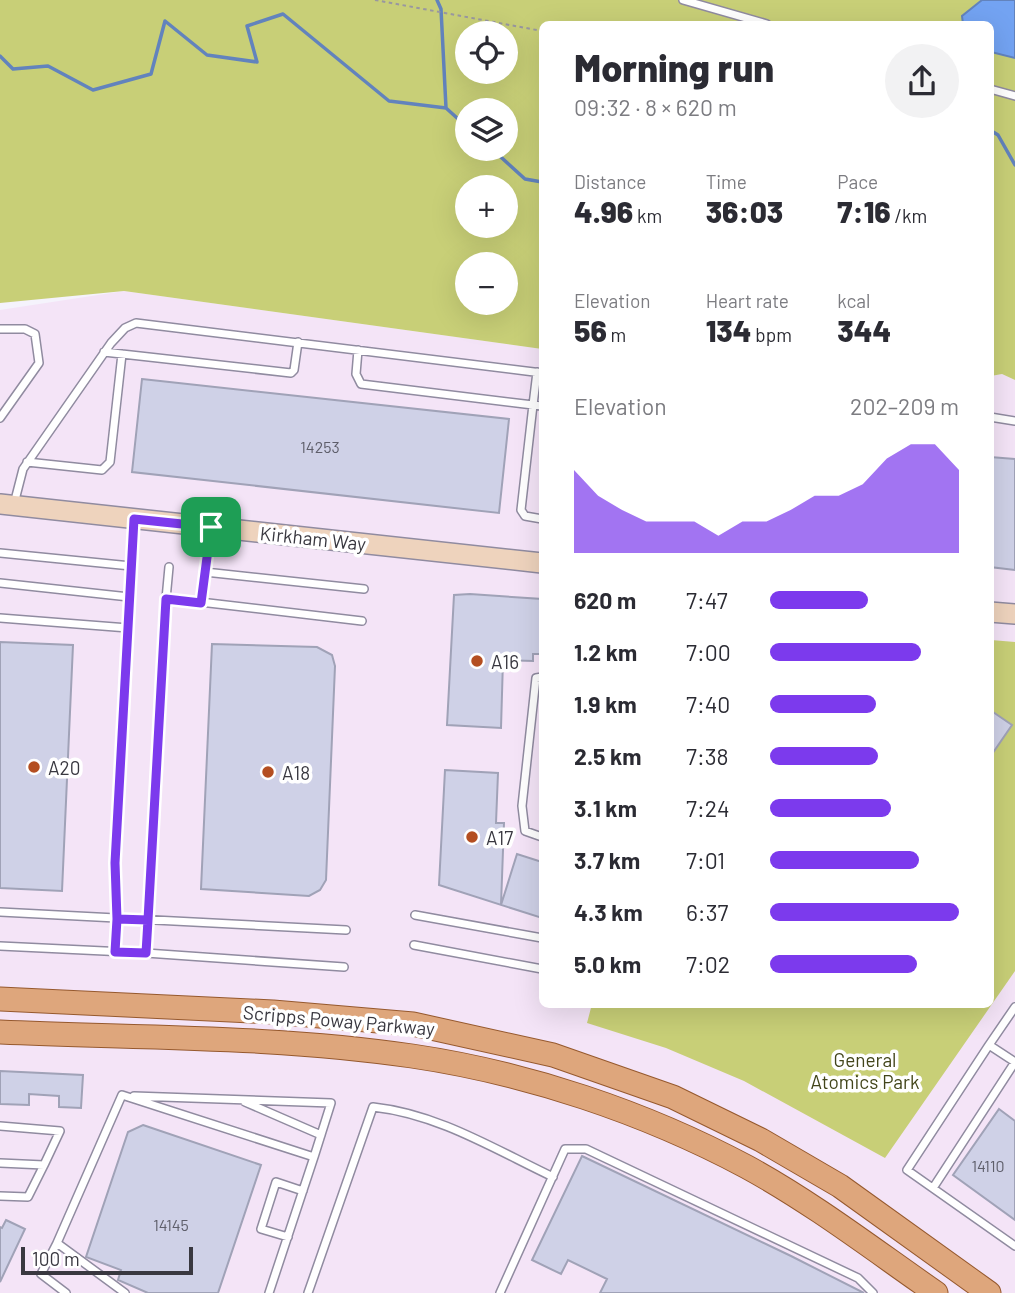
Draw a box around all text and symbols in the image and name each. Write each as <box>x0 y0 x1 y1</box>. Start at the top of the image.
map controls <box>455 21 518 315</box>
button: locate <box>455 21 518 84</box>
text: Morning run <box>574 44 774 90</box>
button: share <box>885 44 959 118</box>
text: 09:32 · 8 × 620 m <box>574 93 737 121</box>
button: layers <box>455 98 518 161</box>
text: Distance <box>574 170 646 193</box>
text: Time <box>706 170 747 193</box>
text: Pace <box>837 170 878 193</box>
button: + <box>455 175 518 238</box>
text: 4.96 <box>574 193 633 229</box>
text: 36:03 <box>706 193 783 229</box>
text: 7:16 <box>837 193 891 229</box>
text: km <box>633 204 662 227</box>
text: /km <box>891 204 927 227</box>
button: − <box>455 252 518 315</box>
text: Elevation <box>574 289 651 312</box>
text: Heart rate <box>706 289 789 312</box>
text: kcal <box>837 289 870 312</box>
text: 56 <box>574 312 607 348</box>
text: 134 <box>706 312 751 348</box>
text: 344 <box>837 312 891 348</box>
text: m <box>607 323 626 346</box>
text: bpm <box>751 323 792 346</box>
text: Elevation <box>574 392 667 420</box>
text: 202–209 m <box>850 392 959 420</box>
house number: 14253 <box>300 437 340 456</box>
pin <box>181 497 241 557</box>
icon: arrive <box>192 508 230 546</box>
street label: Kirkham Way <box>259 521 367 555</box>
text: 620 m <box>574 586 636 614</box>
text: 7:47 <box>686 586 728 614</box>
text: 1.2 km <box>574 638 637 666</box>
text: 7:00 <box>686 638 731 666</box>
place label: A16 <box>491 650 519 673</box>
marker: A16 <box>469 653 485 669</box>
text: 1.9 km <box>574 690 637 718</box>
text: 7:40 <box>686 690 730 718</box>
text: 2.5 km <box>574 742 642 770</box>
text: 7:38 <box>686 742 729 770</box>
place label: A20 <box>48 756 80 779</box>
marker: A20 <box>26 759 42 775</box>
place label: A18 <box>282 761 310 784</box>
marker: A18 <box>260 764 276 780</box>
text: 3.1 km <box>574 794 637 822</box>
text: 7:24 <box>686 794 730 822</box>
place label: A17 <box>486 826 513 849</box>
marker: A17 <box>464 829 480 845</box>
text: 3.7 km <box>574 846 640 874</box>
text: 7:01 <box>686 846 725 874</box>
text: 4.3 km <box>574 898 643 926</box>
text: 6:37 <box>686 898 728 926</box>
text: 5.0 km <box>574 950 641 978</box>
text: 7:02 <box>686 950 730 978</box>
street label: Scripps Poway Parkway <box>242 1000 436 1040</box>
park label: General Atomics Park <box>810 1048 920 1093</box>
house number: 14110 <box>971 1156 1005 1175</box>
house number: 14145 <box>153 1215 189 1234</box>
scale bar <box>21 1244 192 1276</box>
text: 100 m <box>32 1247 80 1270</box>

